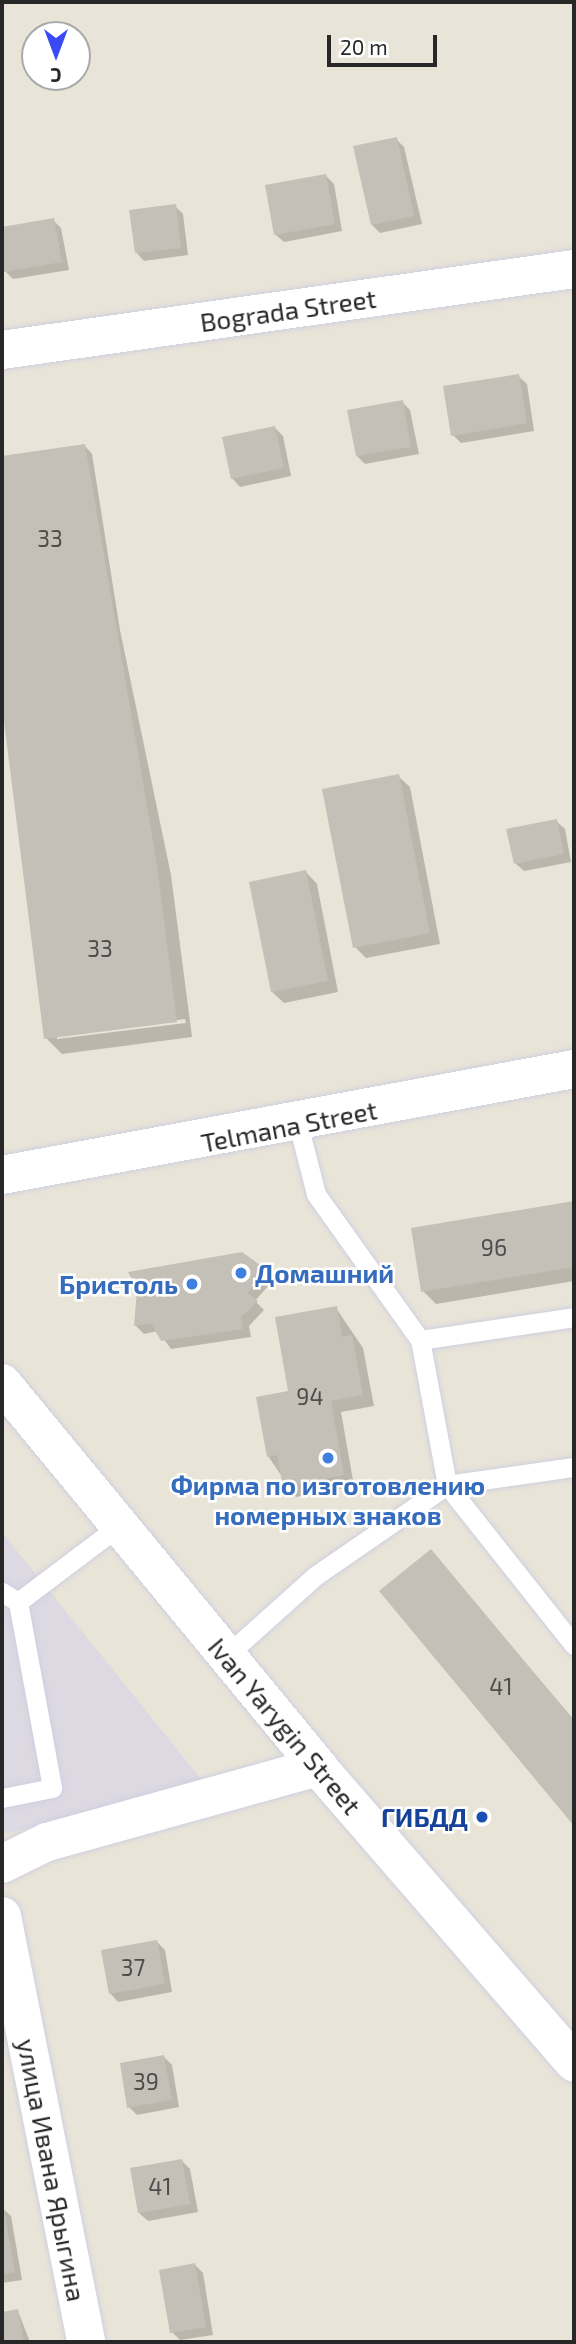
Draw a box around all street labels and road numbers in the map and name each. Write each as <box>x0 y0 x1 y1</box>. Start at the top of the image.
street label: Bograda Street <box>198 282 378 338</box>
street label: Telmana Street <box>198 1094 380 1158</box>
street label: Ivan Yarygin Street <box>202 1631 368 1821</box>
street label: улица Ивана Ярыгина <box>11 2036 93 2304</box>

